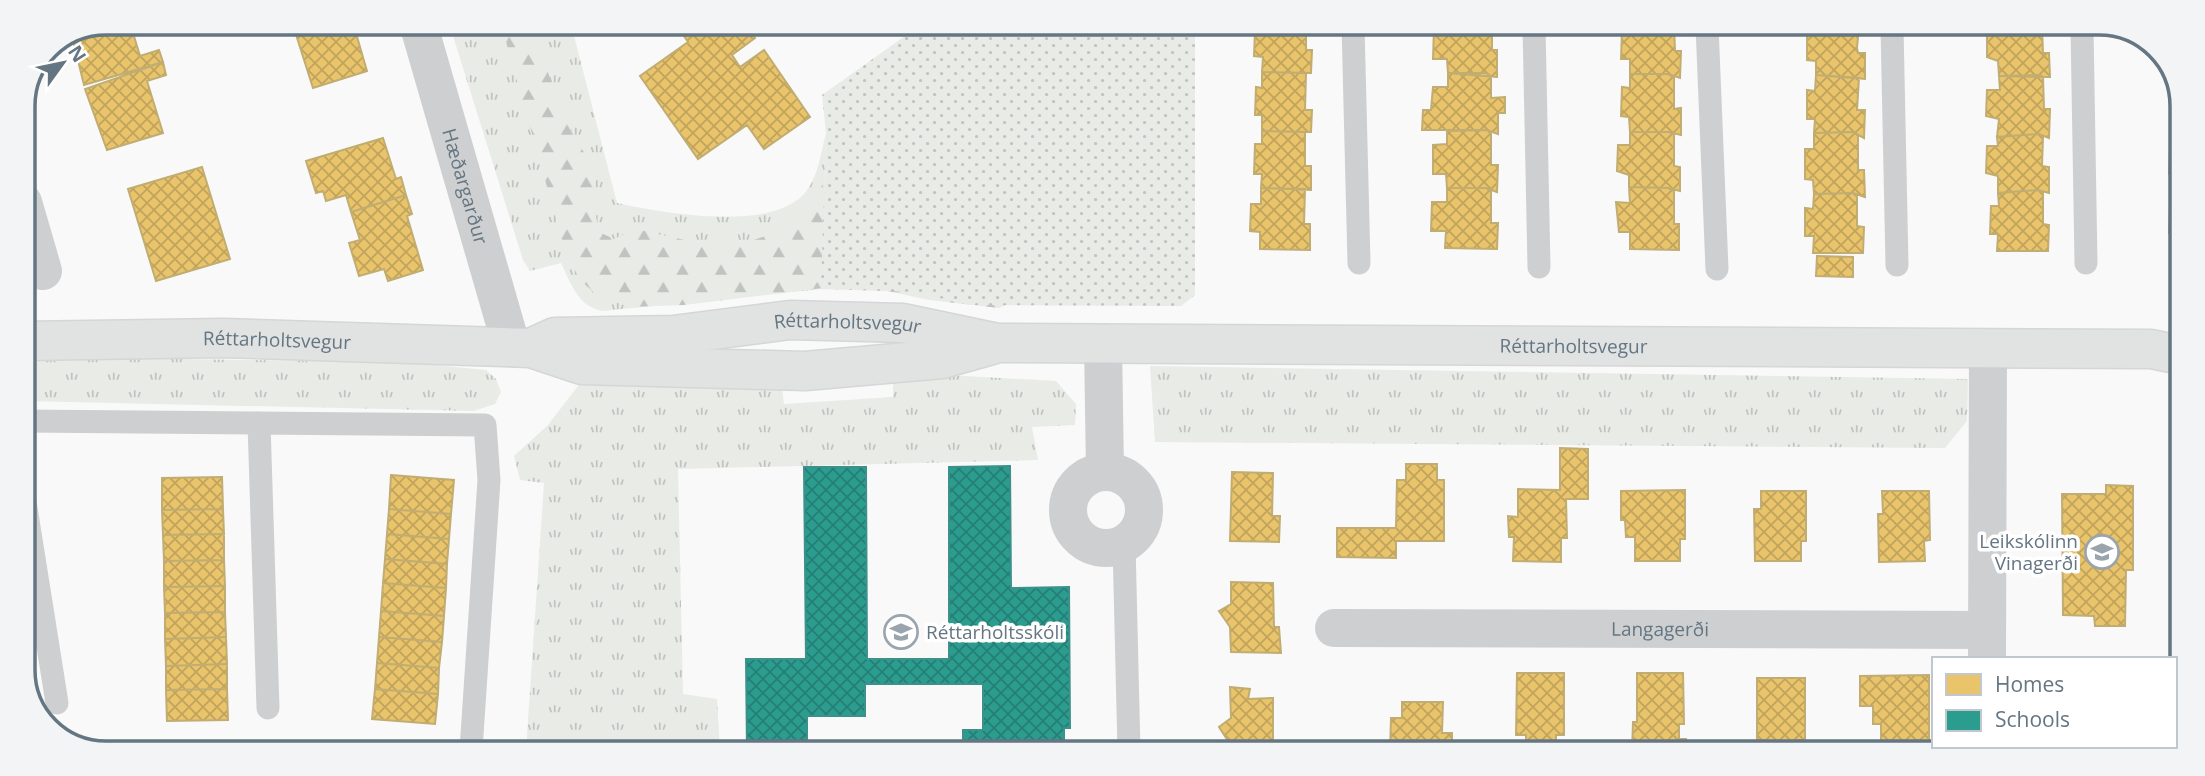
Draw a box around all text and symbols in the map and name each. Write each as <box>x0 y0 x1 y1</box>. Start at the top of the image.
north arrow <box>28 28 98 98</box>
text: N <box>62 40 92 67</box>
street label: Hæðargarður <box>436 125 494 248</box>
street label: Réttarholtsvegur <box>772 307 924 340</box>
street label: Réttarholtsvegur <box>203 325 352 355</box>
street label: Réttarholtsvegur <box>1499 333 1648 359</box>
place label: Leikskólinn Vinagerði <box>1979 528 2078 576</box>
school or university icon: Leikskólinn Vinagerði <box>2083 533 2121 571</box>
school or university icon: Réttarholtsskóli <box>882 613 920 651</box>
street label: Langagerði <box>1611 616 1709 642</box>
place label: Réttarholtsskóli <box>926 619 1064 645</box>
legend <box>1932 657 2177 748</box>
text: Homes <box>1995 670 2064 698</box>
text: Schools <box>1995 705 2070 733</box>

